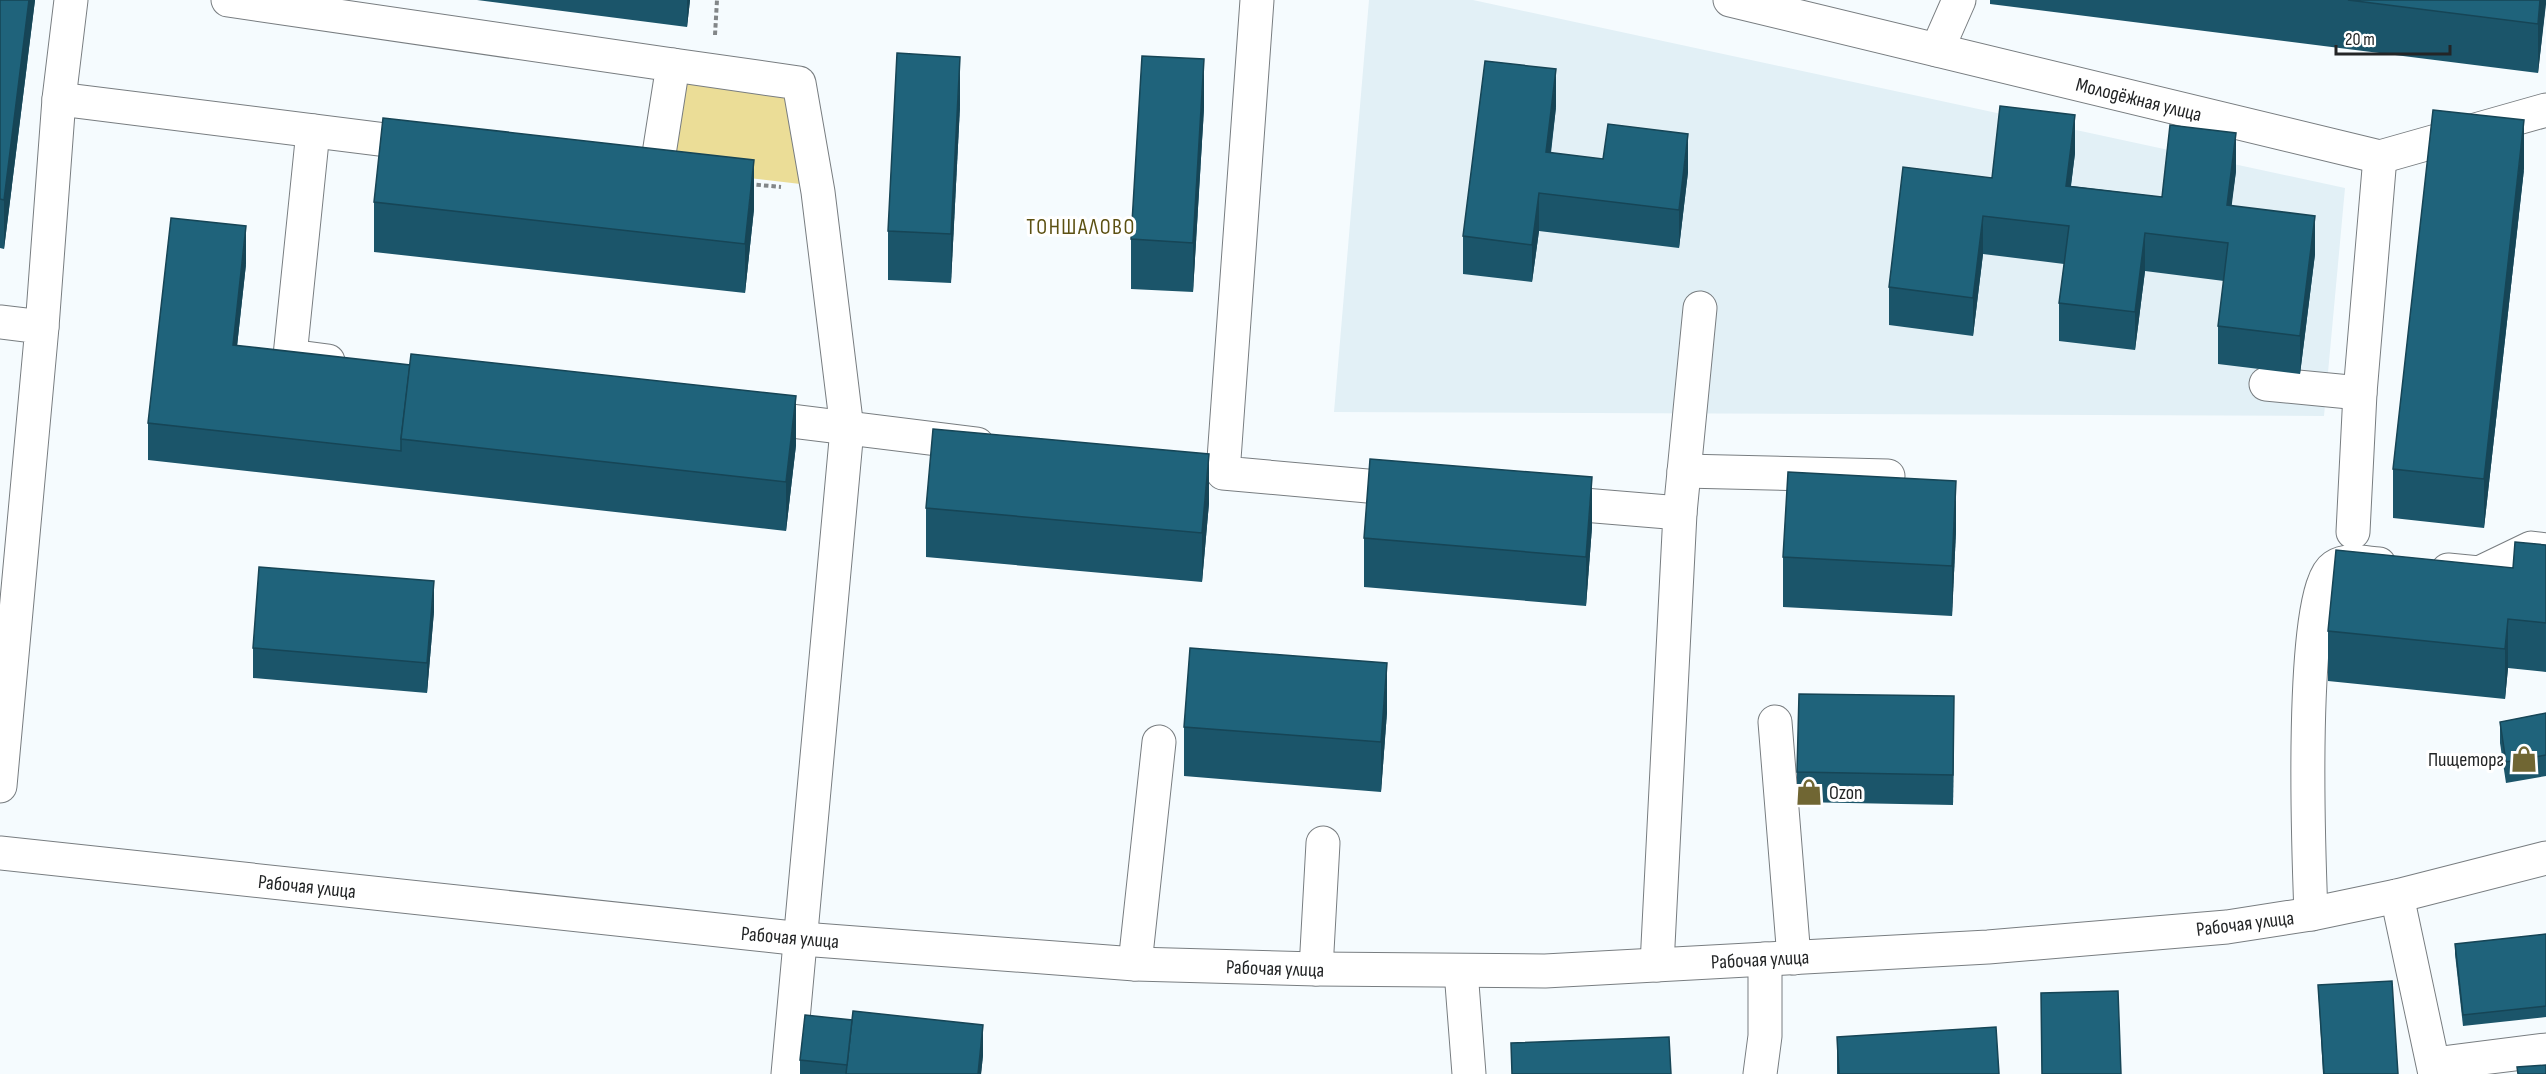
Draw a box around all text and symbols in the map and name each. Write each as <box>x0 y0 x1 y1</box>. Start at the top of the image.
scale bar <box>2336 18 2450 56</box>
text: 20 m <box>2345 29 2375 50</box>
street label: Молодёжная улица <box>2073 73 2204 127</box>
district label: ТОНШАЛОВО <box>1026 214 1136 241</box>
shop icon: Пищеторг <box>2509 744 2539 774</box>
place label: Пищеторг <box>2428 748 2504 772</box>
shop icon: Ozon <box>1794 777 1824 807</box>
place label: Ozon <box>1829 781 1863 805</box>
street label: Рабочая улица <box>257 870 357 904</box>
street label: Рабочая улица <box>2195 906 2295 942</box>
street label: Рабочая улица <box>740 922 840 954</box>
street label: Рабочая улица <box>1710 945 1810 975</box>
street label: Рабочая улица <box>1225 955 1324 983</box>

